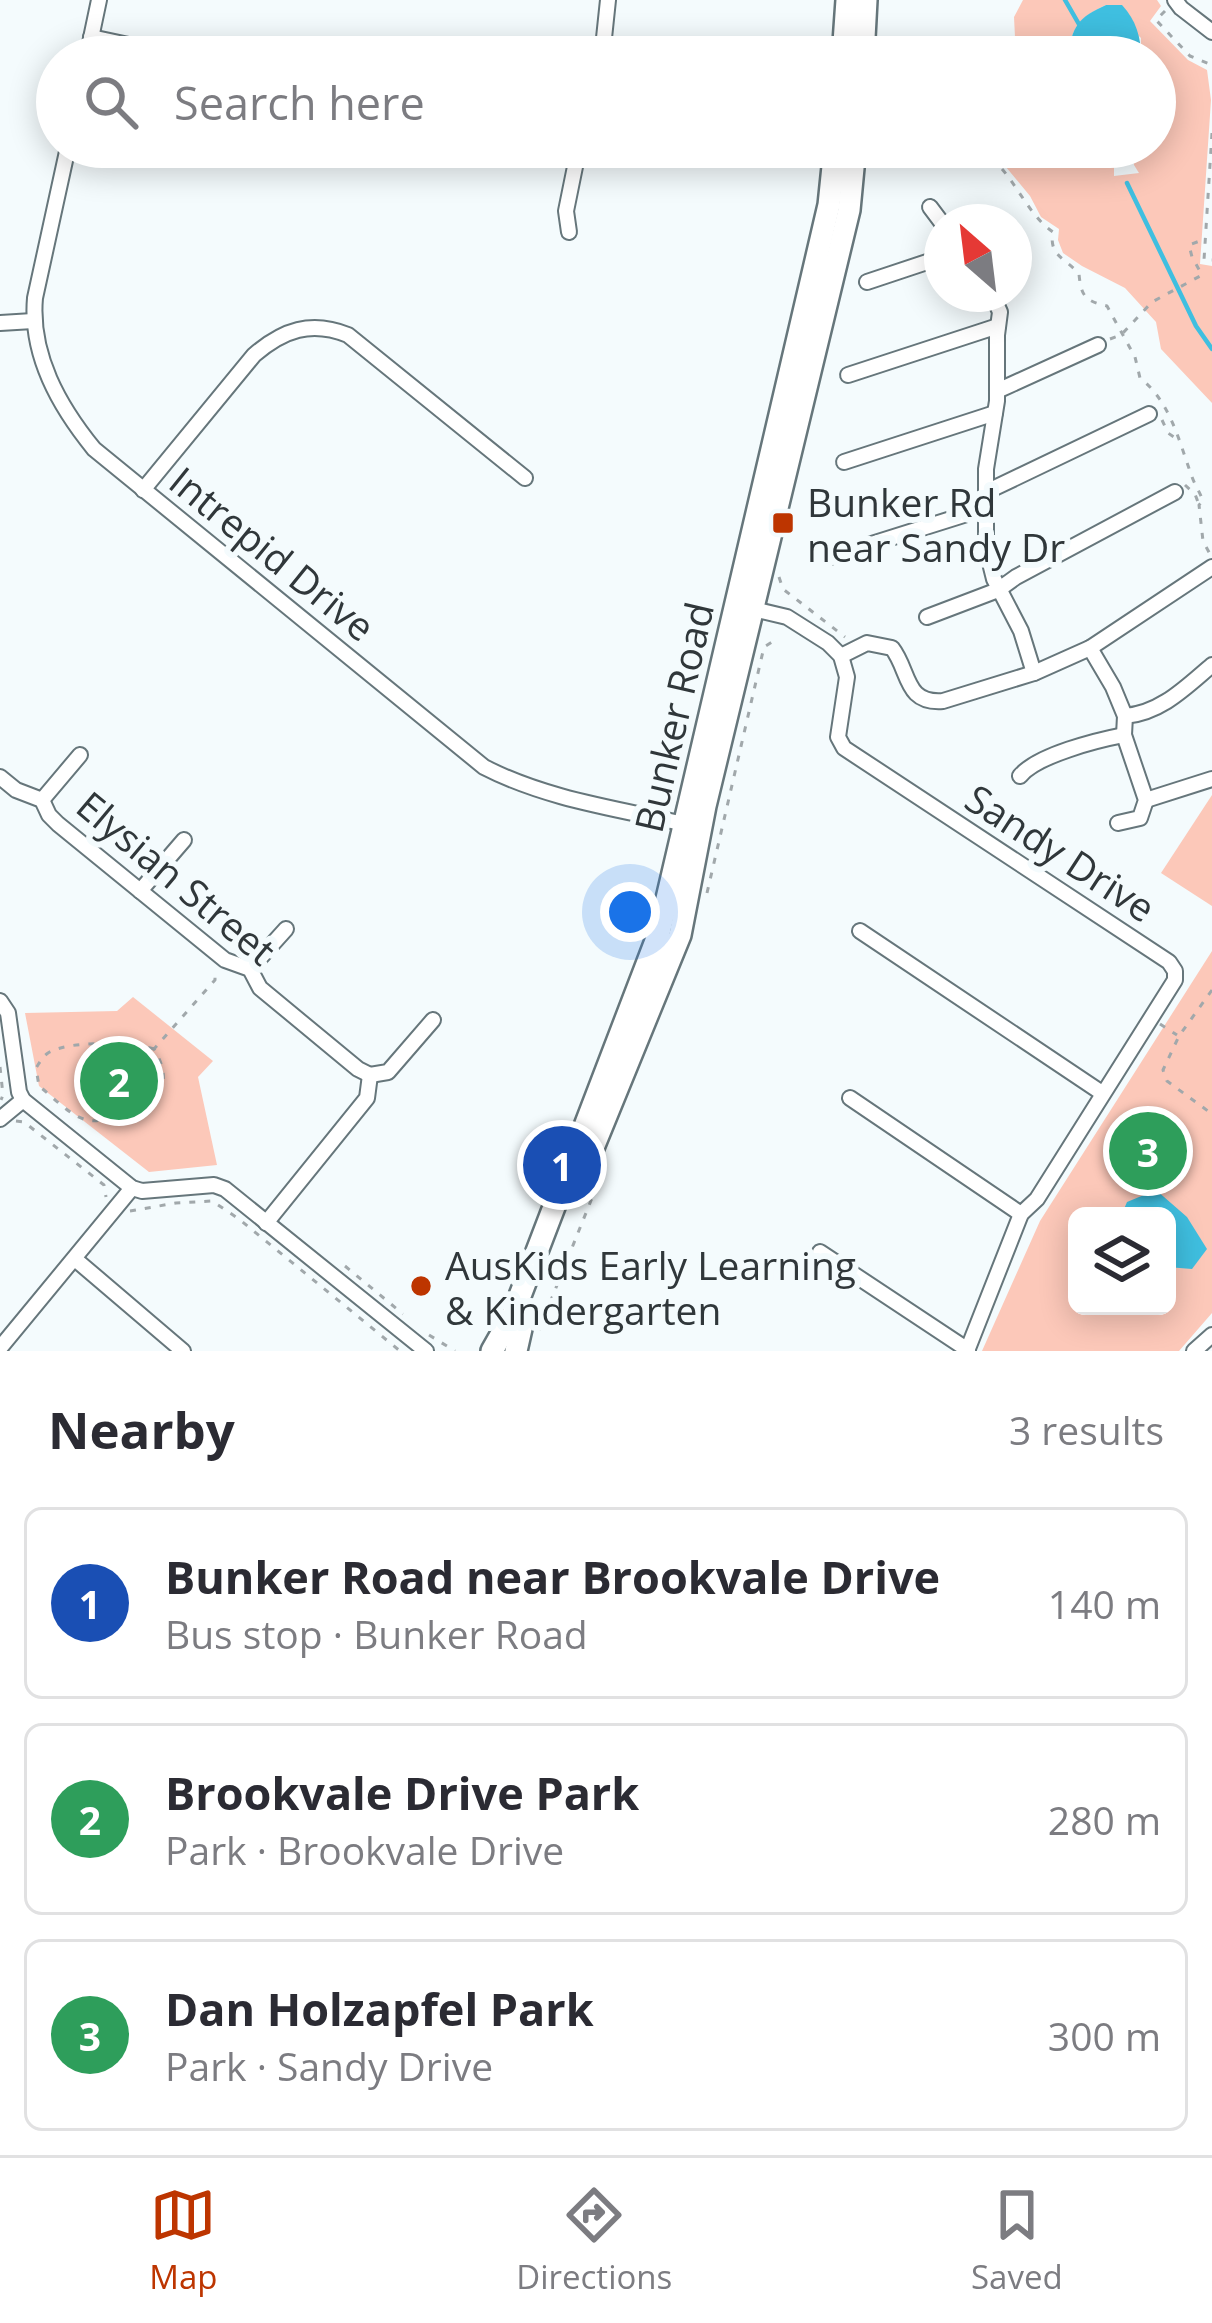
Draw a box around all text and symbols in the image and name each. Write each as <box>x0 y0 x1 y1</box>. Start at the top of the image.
search box <box>36 36 1176 168</box>
icon: search <box>78 69 144 135</box>
text: Search here <box>174 72 425 133</box>
north arrow <box>924 204 1032 312</box>
street label: Intrepid Drive <box>159 454 387 652</box>
place label: Bunker Rd near Sandy Dr <box>807 475 1065 573</box>
marker: Bunker Rd near Sandy Dr <box>770 510 796 536</box>
street label: Bunker Road <box>621 597 725 837</box>
street label: Sandy Drive <box>956 771 1166 933</box>
street label: Elysian Street <box>66 778 288 976</box>
your location <box>600 882 660 942</box>
pin: 2 <box>80 1036 158 1126</box>
pin: 3 <box>1109 1106 1187 1196</box>
pin: 1 <box>523 1120 601 1210</box>
map controls <box>1068 1207 1176 1315</box>
button: layers <box>1068 1207 1176 1315</box>
place label: AusKids Early Learning & Kindergarten <box>445 1238 856 1336</box>
marker: AusKids Early Learning & Kindergarten <box>408 1273 434 1299</box>
text: Nearby <box>48 1394 235 1464</box>
text: 3 results <box>1009 1403 1164 1456</box>
text: Bunker Road near Brookvale Drive <box>165 1546 940 1607</box>
text: 1 <box>79 1577 101 1630</box>
text: 140 m <box>1048 1577 1161 1630</box>
text: Bus stop · Bunker Road <box>165 1607 588 1660</box>
text: Brookvale Drive Park <box>165 1762 639 1823</box>
text: 2 <box>79 1793 101 1846</box>
text: 280 m <box>1048 1793 1161 1846</box>
text: Park · Brookvale Drive <box>165 1823 564 1876</box>
text: Dan Holzapfel Park <box>165 1978 594 2039</box>
text: 3 <box>79 2009 101 2062</box>
text: 300 m <box>1048 2009 1161 2062</box>
text: Park · Sandy Drive <box>165 2039 493 2092</box>
tab: Map <box>149 2182 218 2299</box>
tab: Directions <box>516 2182 672 2299</box>
tab: Saved <box>971 2182 1063 2299</box>

